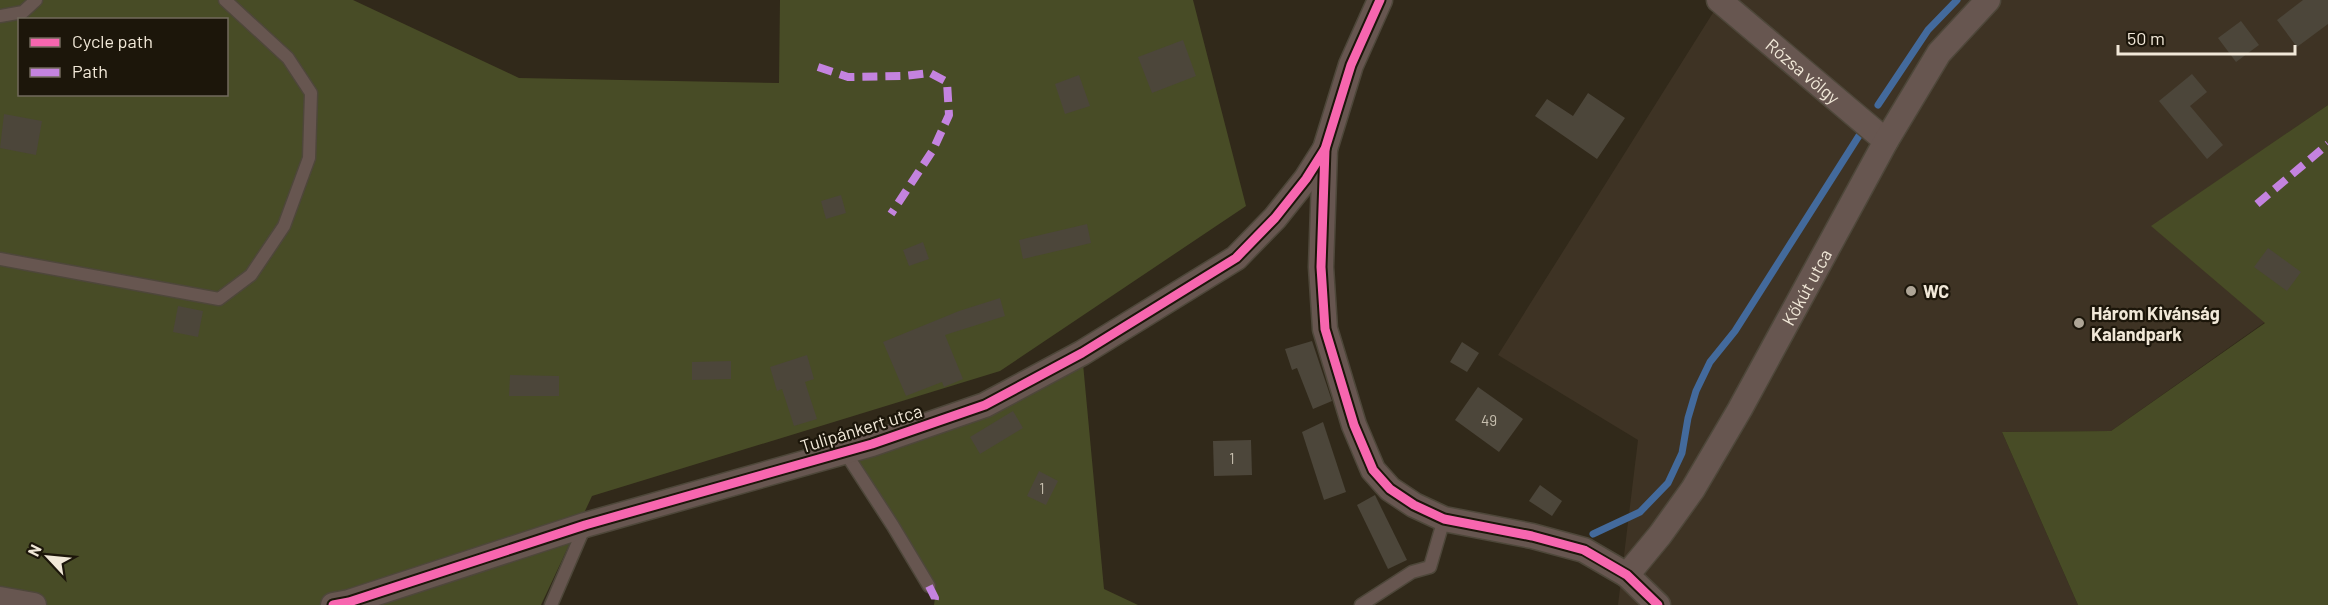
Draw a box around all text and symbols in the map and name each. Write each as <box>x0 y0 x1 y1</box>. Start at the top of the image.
legend <box>18 18 228 96</box>
scale bar <box>2118 18 2295 56</box>
text: 50 m <box>2127 27 2165 49</box>
text: Cycle path <box>72 30 153 52</box>
street label: Rózsa völgy <box>1762 33 1845 108</box>
text: Path <box>72 60 108 82</box>
street label: Kőkút utca <box>1777 245 1836 329</box>
place label: WC <box>1923 280 1949 302</box>
marker: WC <box>1904 284 1918 298</box>
place label: Három Kivánság Kalandpark <box>2091 302 2220 345</box>
marker: Három Kivánság Kalandpark <box>2072 316 2086 330</box>
street label: Tulipánkert utca <box>797 399 925 457</box>
house number: 49 <box>1481 411 1497 429</box>
house number: 1 <box>1229 449 1235 467</box>
house number: 1 <box>1039 479 1045 497</box>
north arrow <box>18 527 78 587</box>
text: N <box>23 541 45 559</box>

